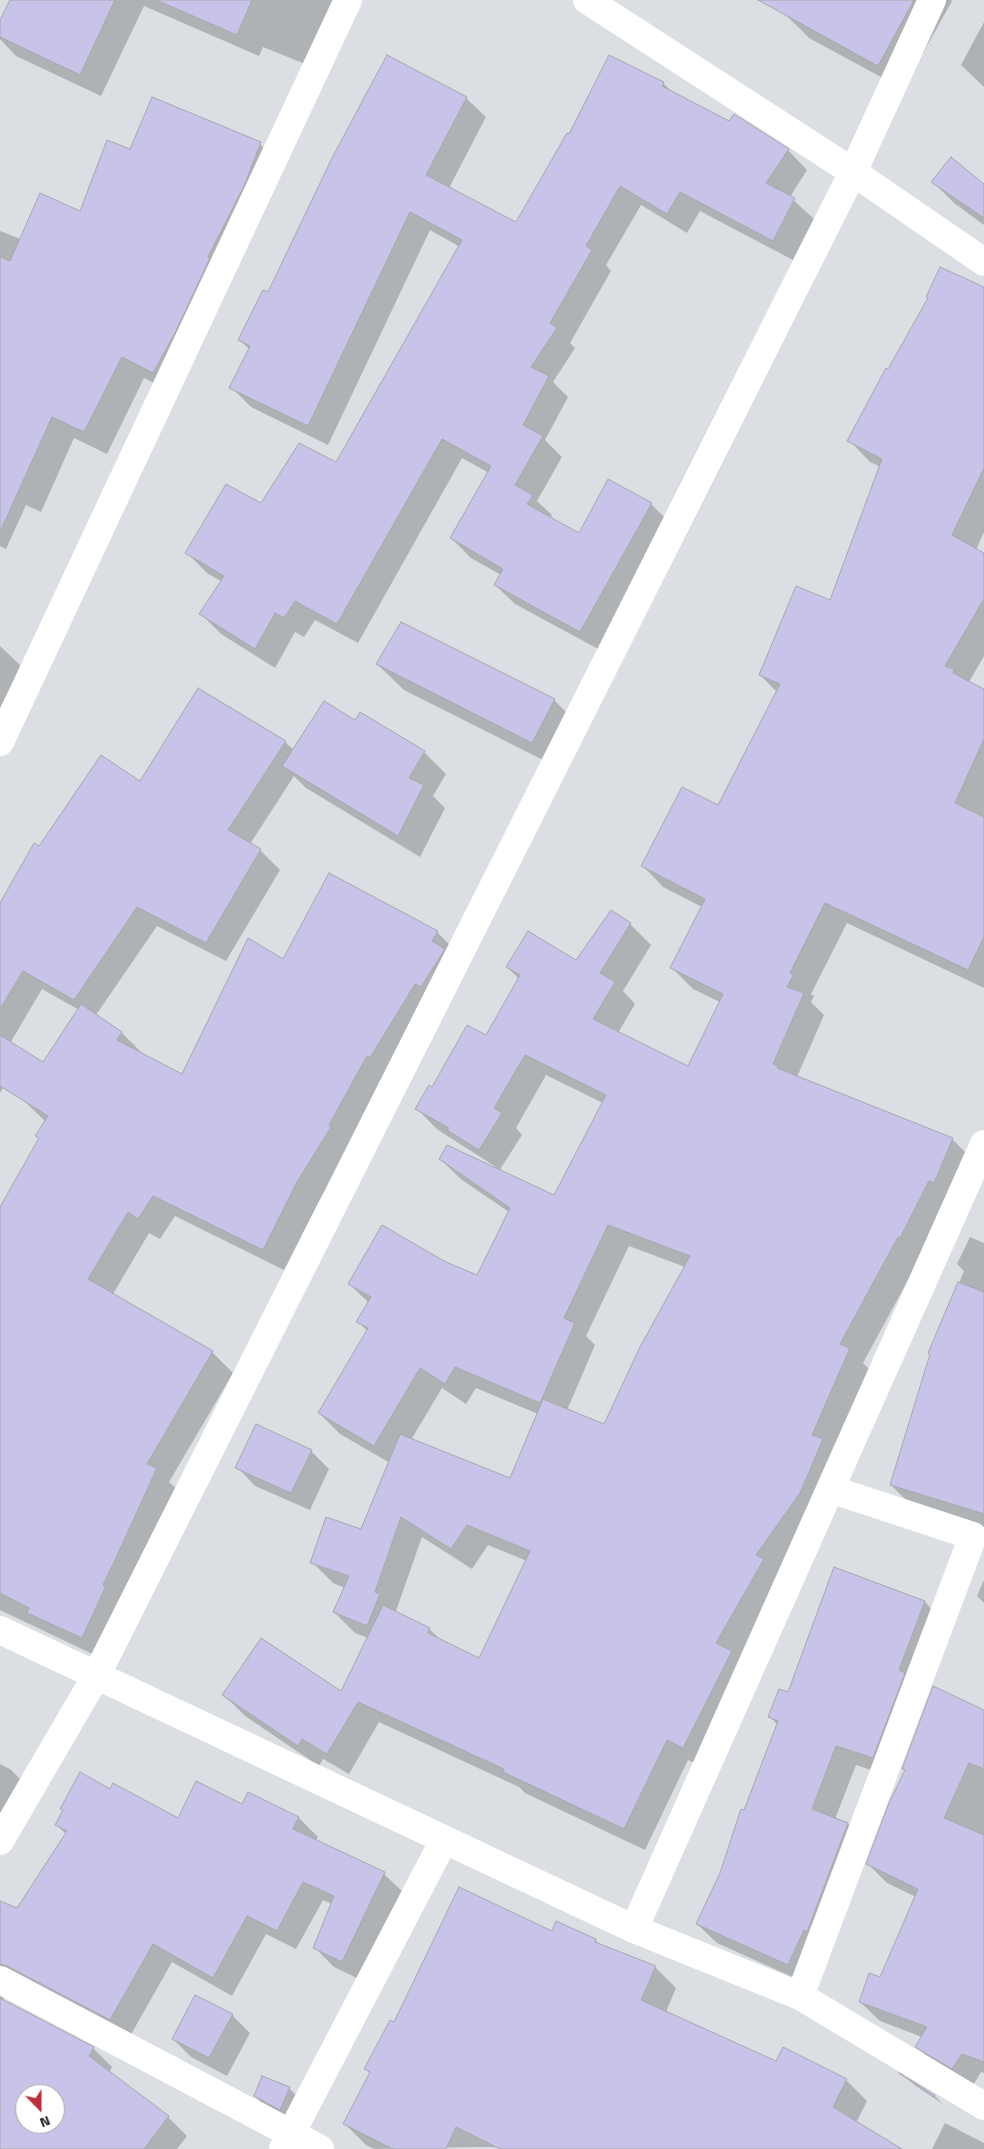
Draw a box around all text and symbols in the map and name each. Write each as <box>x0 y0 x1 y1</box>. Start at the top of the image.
north arrow <box>15 2084 65 2134</box>
text: N <box>37 2111 54 2134</box>

